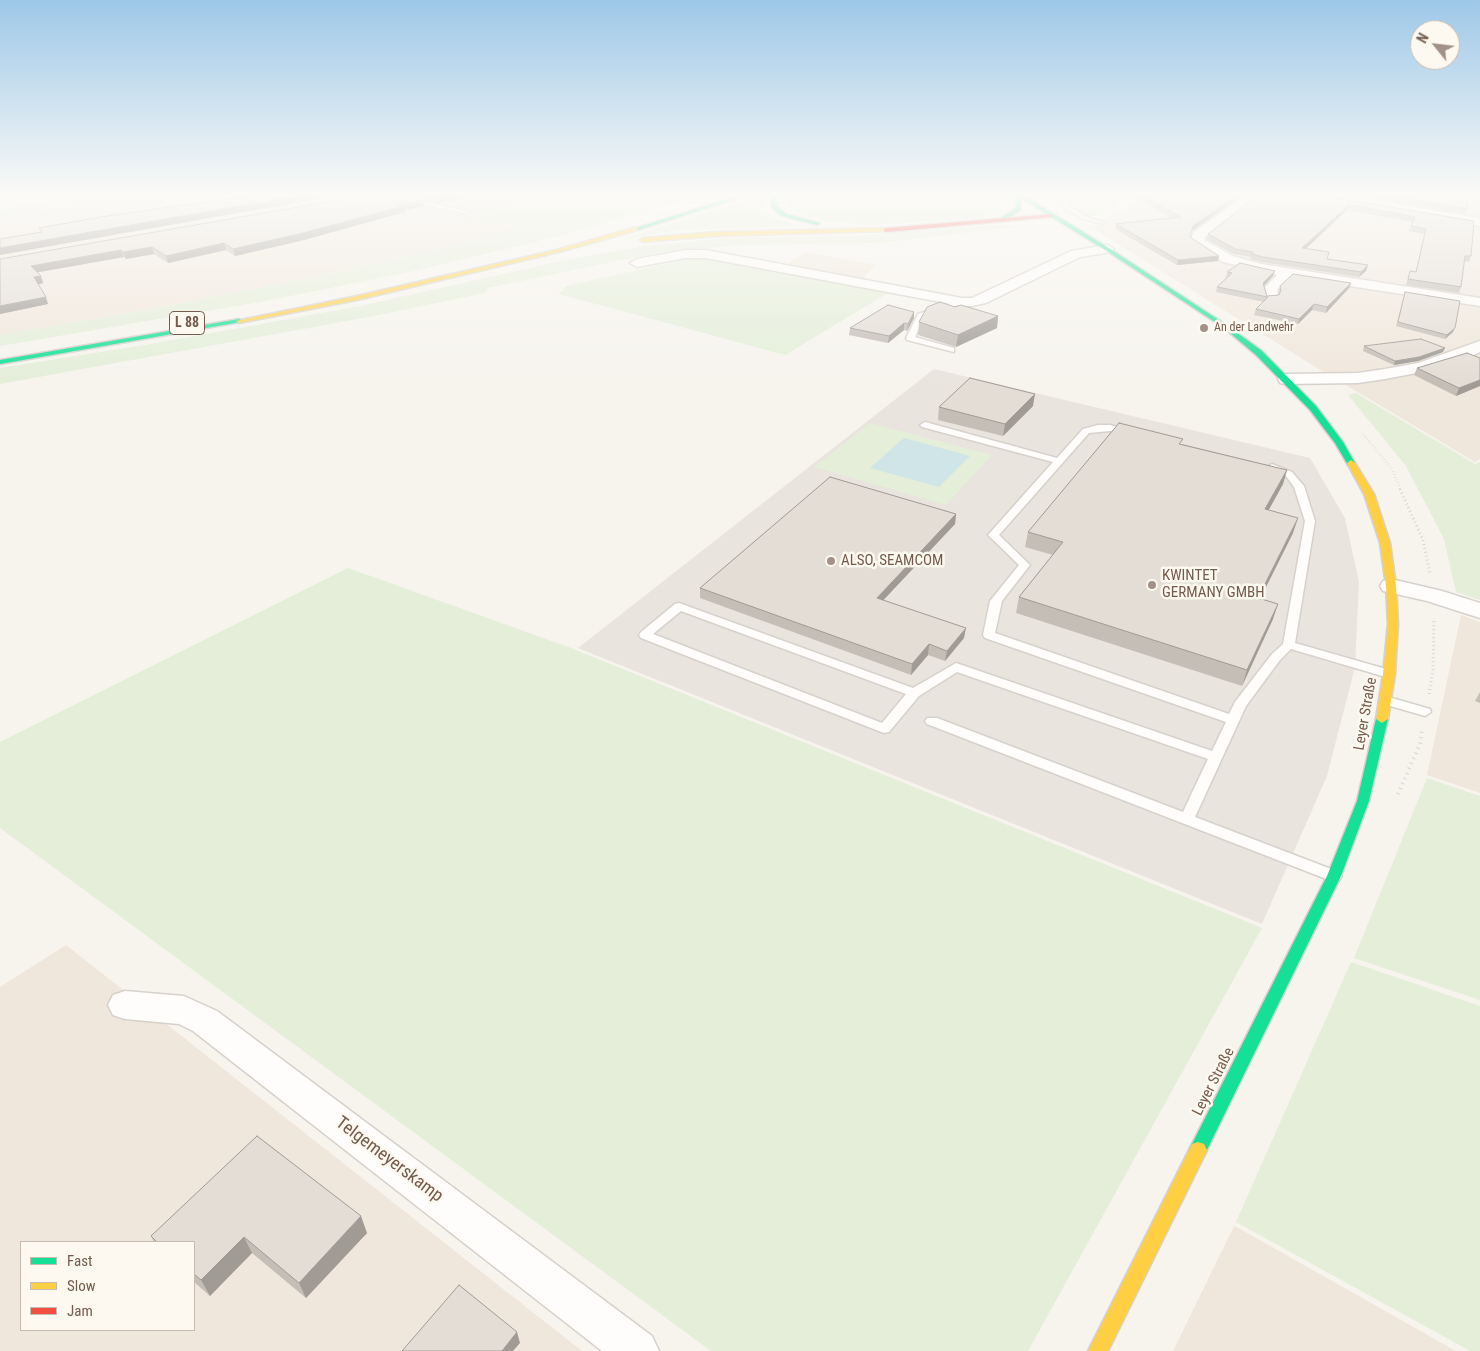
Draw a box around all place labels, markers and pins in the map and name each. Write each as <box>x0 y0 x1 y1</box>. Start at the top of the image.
place label: An der Landwehr <box>1214 321 1294 335</box>
marker: An der Landwehr <box>1198 322 1210 334</box>
place label: ALSO, SEAMCOM <box>841 552 943 570</box>
marker: ALSO, SEAMCOM <box>825 555 837 567</box>
place label: KWINTET GERMANY GMBH <box>1162 567 1264 602</box>
marker: KWINTET GERMANY GMBH <box>1146 579 1158 591</box>

